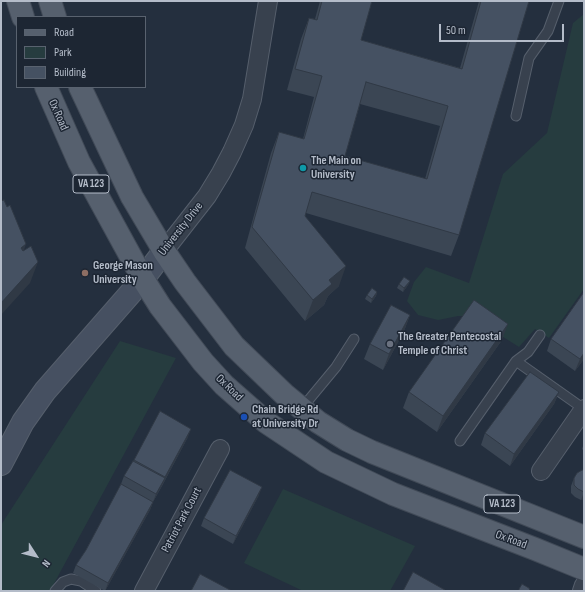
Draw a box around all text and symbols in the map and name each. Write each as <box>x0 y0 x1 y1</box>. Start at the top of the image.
legend <box>16 16 146 88</box>
scale bar <box>441 16 566 42</box>
text: 50 m <box>446 23 466 38</box>
text: Road <box>54 25 74 40</box>
text: Park <box>54 45 72 60</box>
text: Building <box>54 65 86 80</box>
street label: Ox Road <box>45 97 71 133</box>
place label: The Main on University <box>311 154 361 182</box>
marker: The Main on University <box>298 163 308 173</box>
road number: VA 123 <box>73 175 109 193</box>
street label: University Drive <box>156 199 206 259</box>
place label: George Mason University <box>93 259 153 287</box>
marker: George Mason University <box>80 268 90 278</box>
place label: The Greater Pentecostal Temple of Christ <box>398 330 501 358</box>
marker: The Greater Pentecostal Temple of Christ <box>385 339 395 349</box>
street label: Ox Road <box>212 372 246 404</box>
place label: Chain Bridge Rd at University Dr <box>252 403 318 431</box>
marker: Chain Bridge Rd at University Dr <box>239 412 249 422</box>
street label: Patriot Park Court <box>159 485 205 555</box>
road number: VA 123 <box>484 495 520 513</box>
street label: Ox Road <box>493 528 529 552</box>
north arrow <box>16 536 56 576</box>
text: N <box>39 557 53 570</box>

